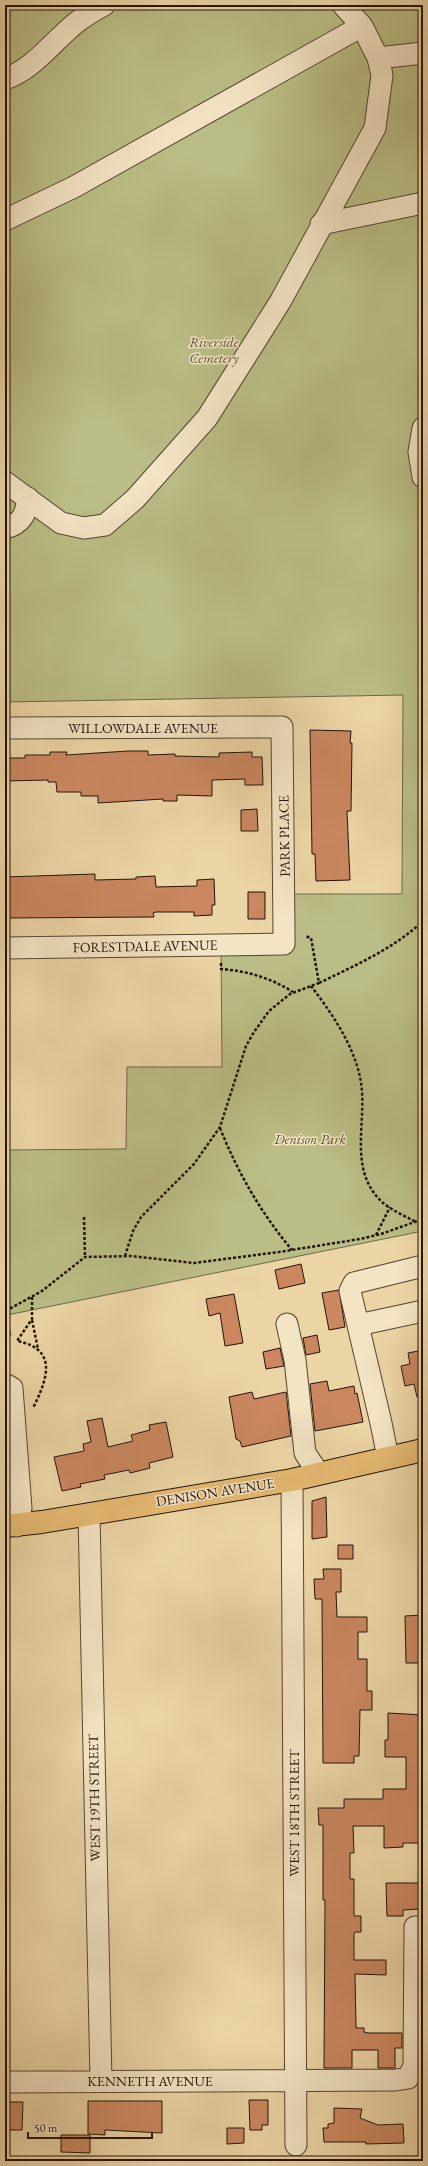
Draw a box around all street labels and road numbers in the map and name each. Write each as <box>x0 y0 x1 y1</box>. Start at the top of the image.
street label: WILLOWDALE AVENUE <box>68 719 218 737</box>
street label: PARK PLACE <box>274 795 294 877</box>
street label: FORESTDALE AVENUE <box>73 936 218 956</box>
street label: DENISON AVENUE <box>154 1474 276 1510</box>
street label: WEST 19TH STREET <box>84 1734 104 1862</box>
street label: WEST 18TH STREET <box>285 1749 303 1877</box>
street label: KENNETH AVENUE <box>87 2072 213 2090</box>

